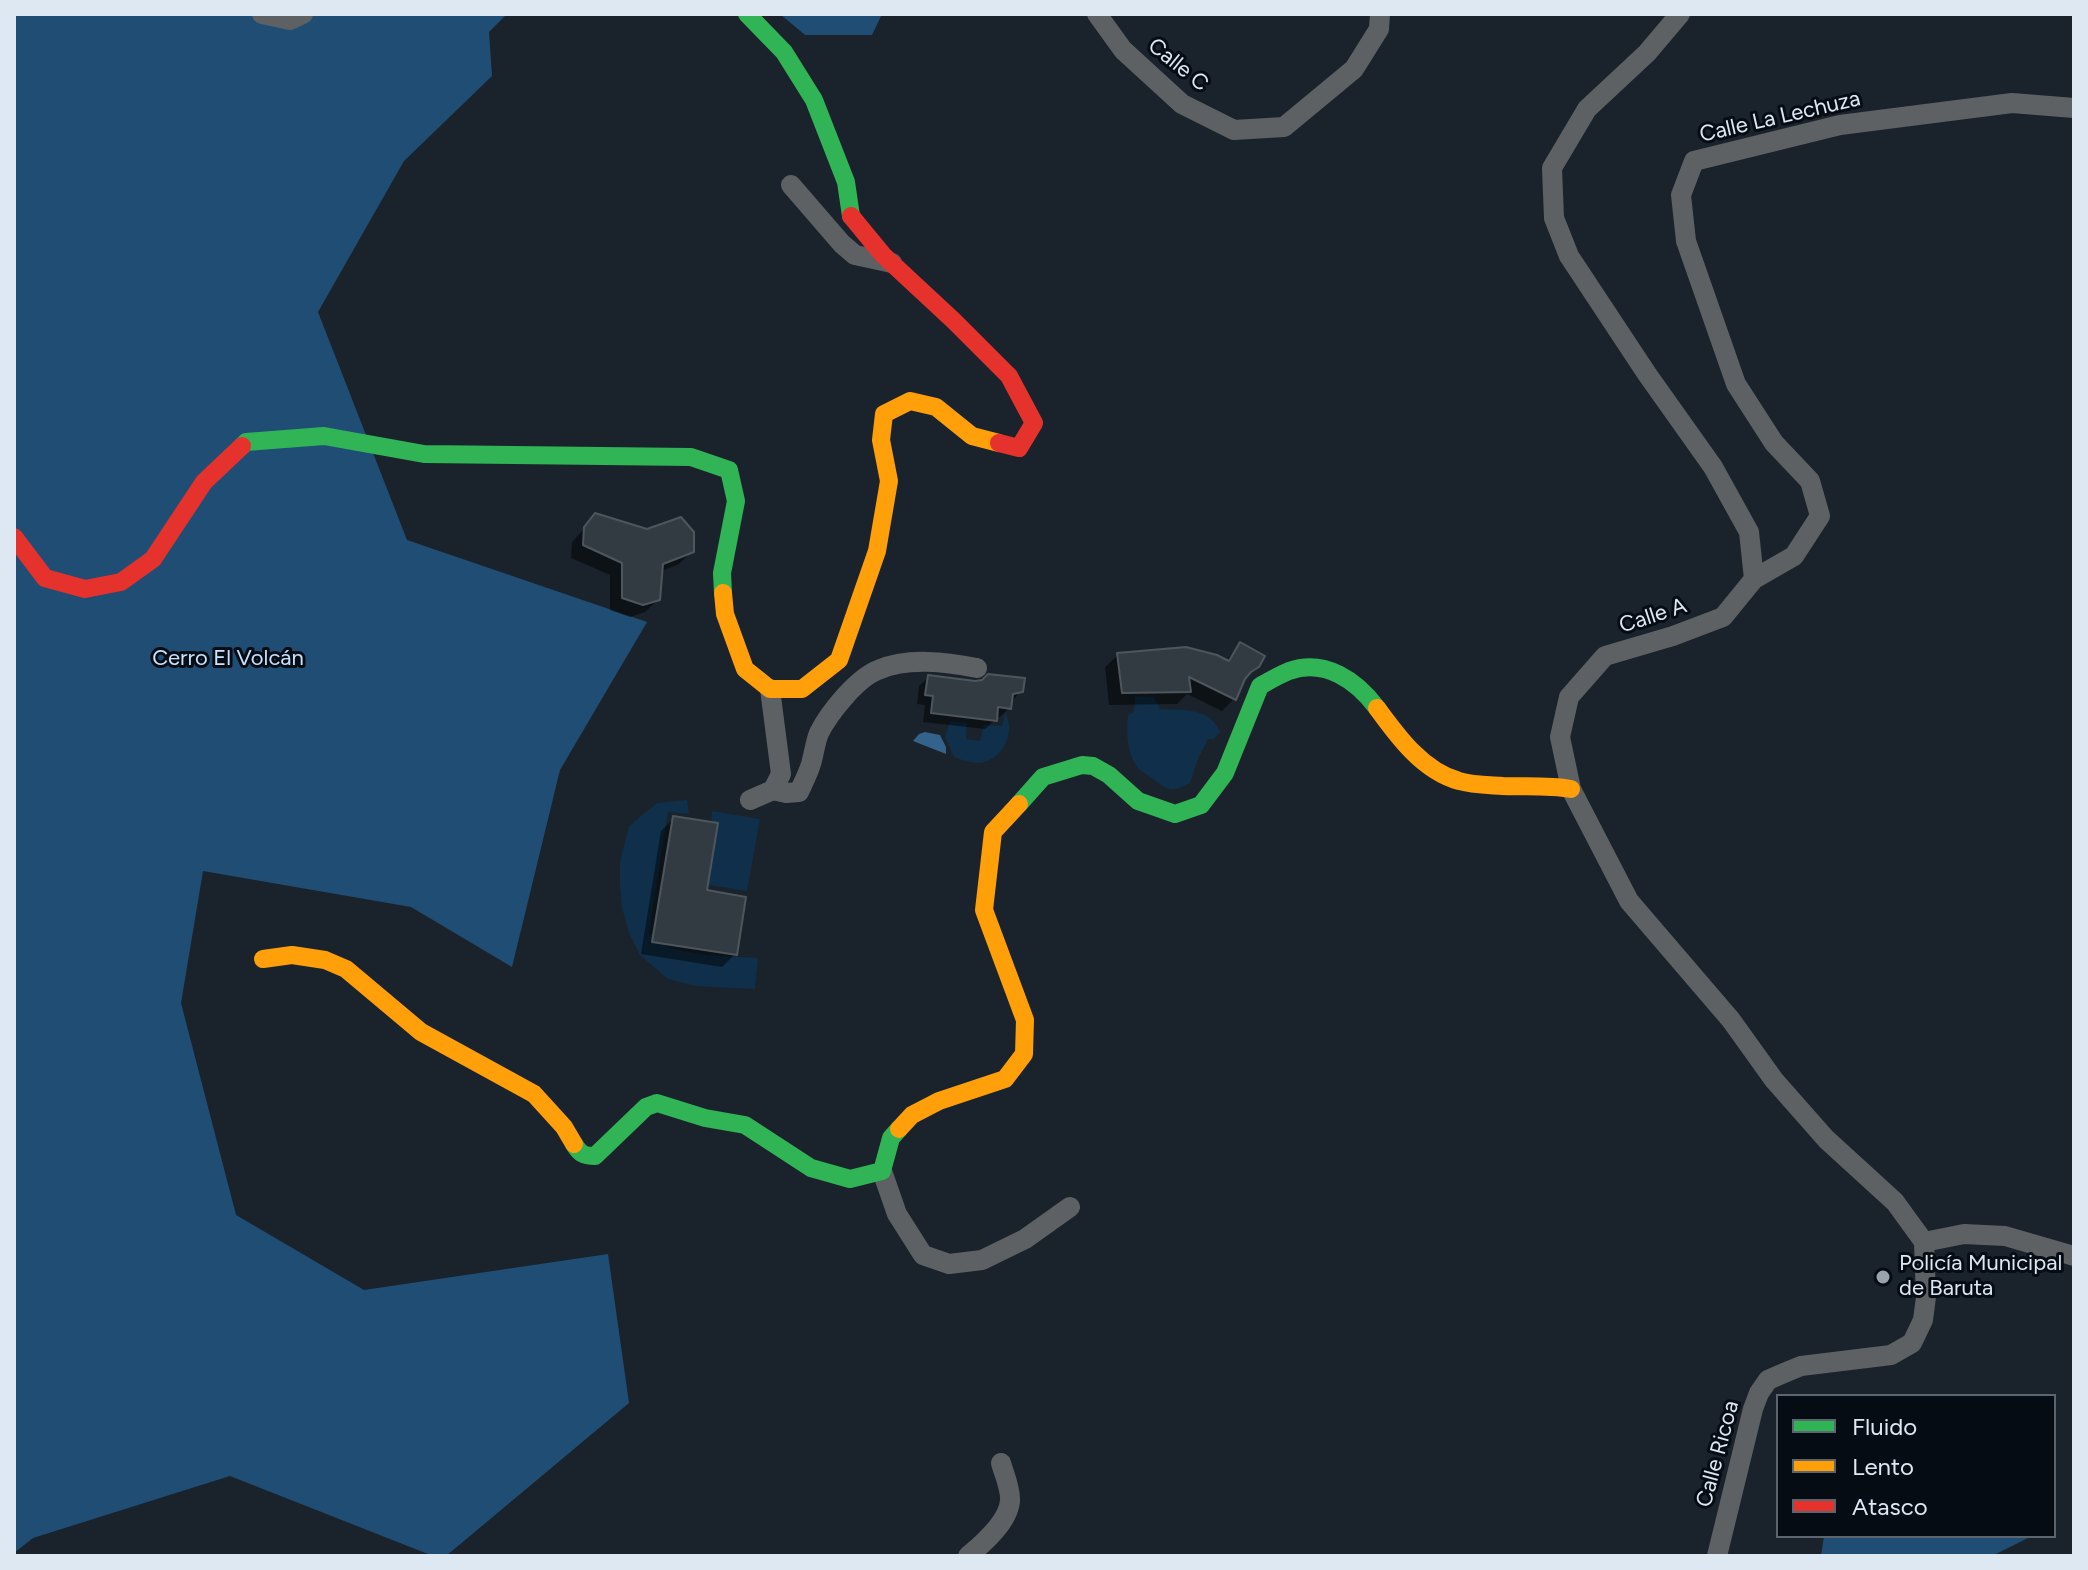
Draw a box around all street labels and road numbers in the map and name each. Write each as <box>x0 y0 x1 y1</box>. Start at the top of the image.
street label: Calle C <box>1142 33 1214 97</box>
street label: Calle La Lechuza <box>1697 86 1863 148</box>
street label: Calle A <box>1616 593 1690 639</box>
street label: Calle Ricoa <box>1691 1398 1745 1510</box>

